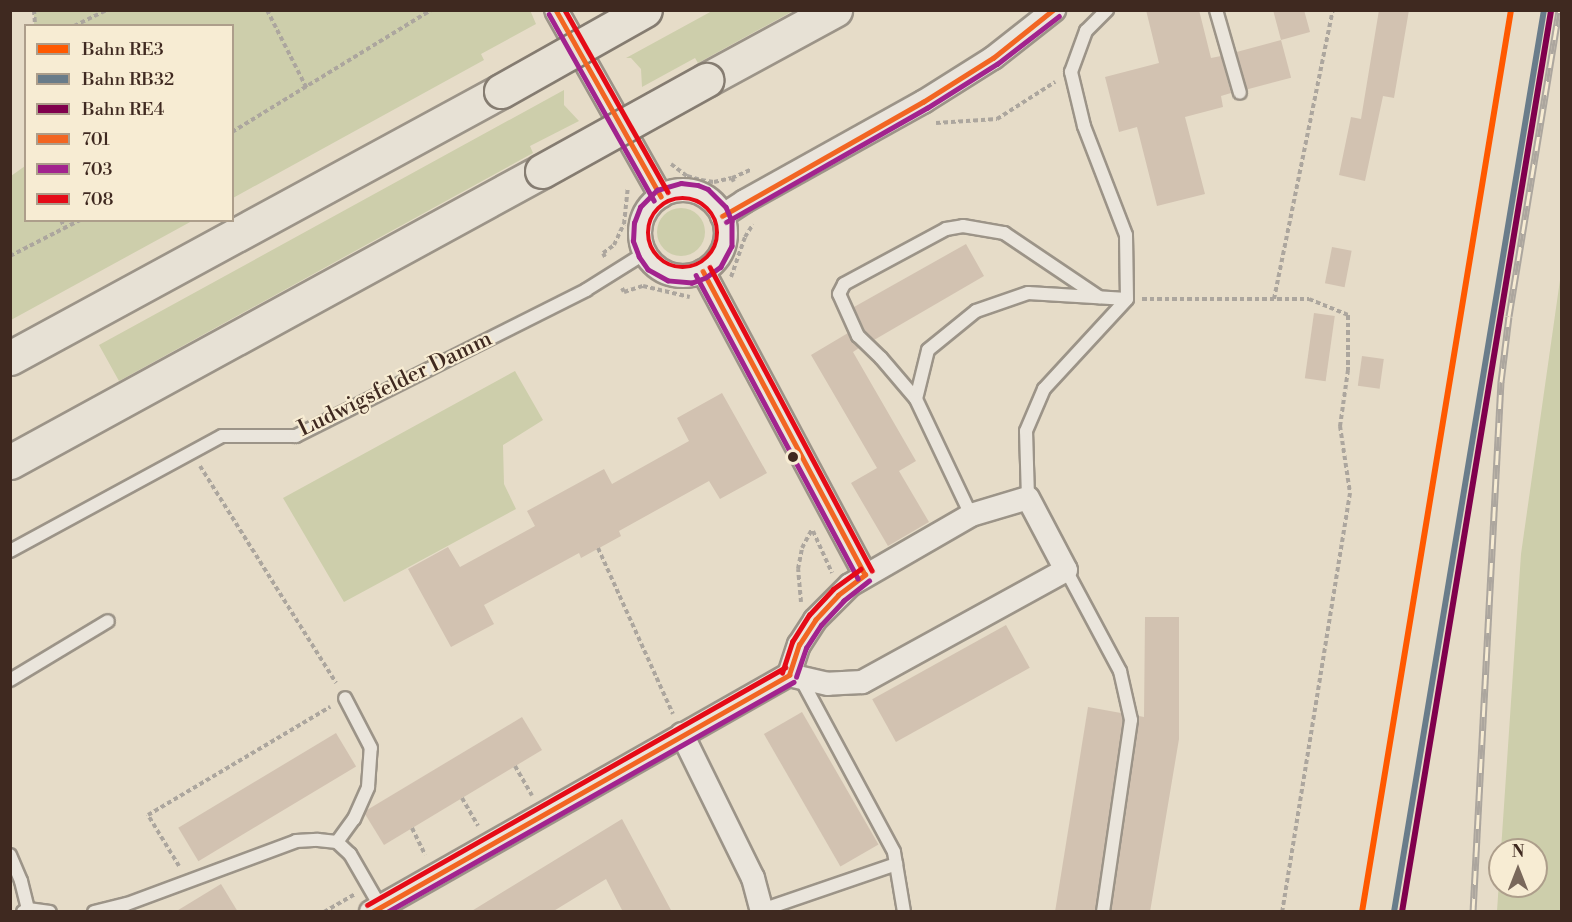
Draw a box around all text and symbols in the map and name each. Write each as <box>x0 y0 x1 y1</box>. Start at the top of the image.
legend <box>24 24 234 222</box>
text: Bahn RE3 <box>82 38 164 61</box>
text: Bahn RB32 <box>82 68 174 91</box>
text: Bahn RE4 <box>82 98 165 121</box>
text: 701 <box>82 128 110 151</box>
text: 703 <box>82 158 113 181</box>
text: 708 <box>82 188 114 211</box>
street label: Ludwigsfelder Damm <box>294 325 496 443</box>
unlabelled marker <box>787 451 799 463</box>
north arrow <box>1488 838 1548 898</box>
text: N <box>1512 842 1524 862</box>

